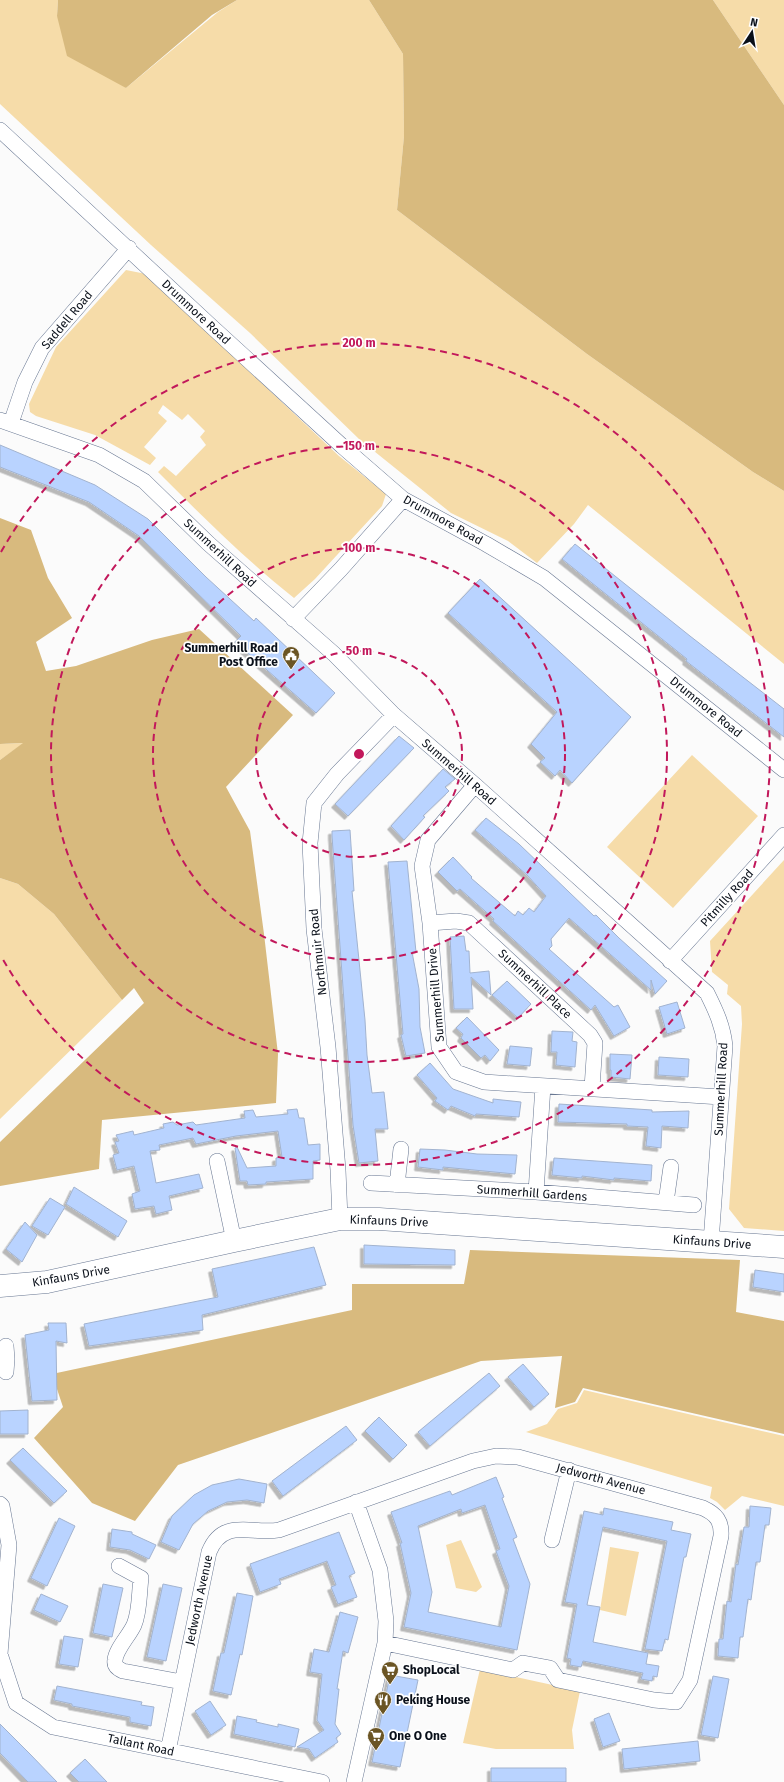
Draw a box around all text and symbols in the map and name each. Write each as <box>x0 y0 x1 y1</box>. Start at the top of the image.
north arrow <box>732 12 772 52</box>
text: N <box>749 16 759 30</box>
street label: Drummore Road <box>159 277 233 347</box>
street label: Saddell Road <box>39 288 95 352</box>
text: 200 m <box>342 336 376 350</box>
text: 150 m <box>343 439 375 453</box>
street label: Drummore Road <box>401 492 485 548</box>
street label: Summerhill Road <box>181 516 259 590</box>
text: 100 m <box>343 541 375 555</box>
place label: Summerhill Road Post Office <box>184 641 278 669</box>
text: 50 m <box>346 644 372 658</box>
public building icon: Summerhill Road Post Office <box>281 645 301 670</box>
street label: Drummore Road <box>667 674 745 740</box>
street label: Summerhill Road <box>419 736 499 808</box>
centre of rings <box>352 747 366 761</box>
street label: Pitmilly Road <box>698 867 756 929</box>
street label: Northmuir Road <box>306 908 330 996</box>
street label: Summerhill Place <box>496 947 574 1021</box>
street label: Summerhill Drive <box>425 948 447 1042</box>
street label: Summerhill Road <box>712 1042 730 1136</box>
street label: Summerhill Gardens <box>476 1182 588 1204</box>
street label: Kinfauns Drive <box>349 1213 429 1229</box>
street label: Kinfauns Drive <box>672 1232 752 1252</box>
street label: Kinfauns Drive <box>31 1262 111 1290</box>
street label: Jedworth Avenue <box>555 1460 647 1498</box>
street label: Jedworth Avenue <box>183 1554 215 1646</box>
supermarket icon: ShopLocal <box>380 1660 400 1685</box>
place label: ShopLocal <box>403 1663 460 1677</box>
restaurant icon: Peking House <box>373 1690 393 1715</box>
place label: Peking House <box>396 1693 471 1707</box>
supermarket icon: One O One <box>366 1726 386 1751</box>
place label: One O One <box>389 1729 447 1743</box>
street label: Tallant Road <box>106 1731 176 1759</box>

